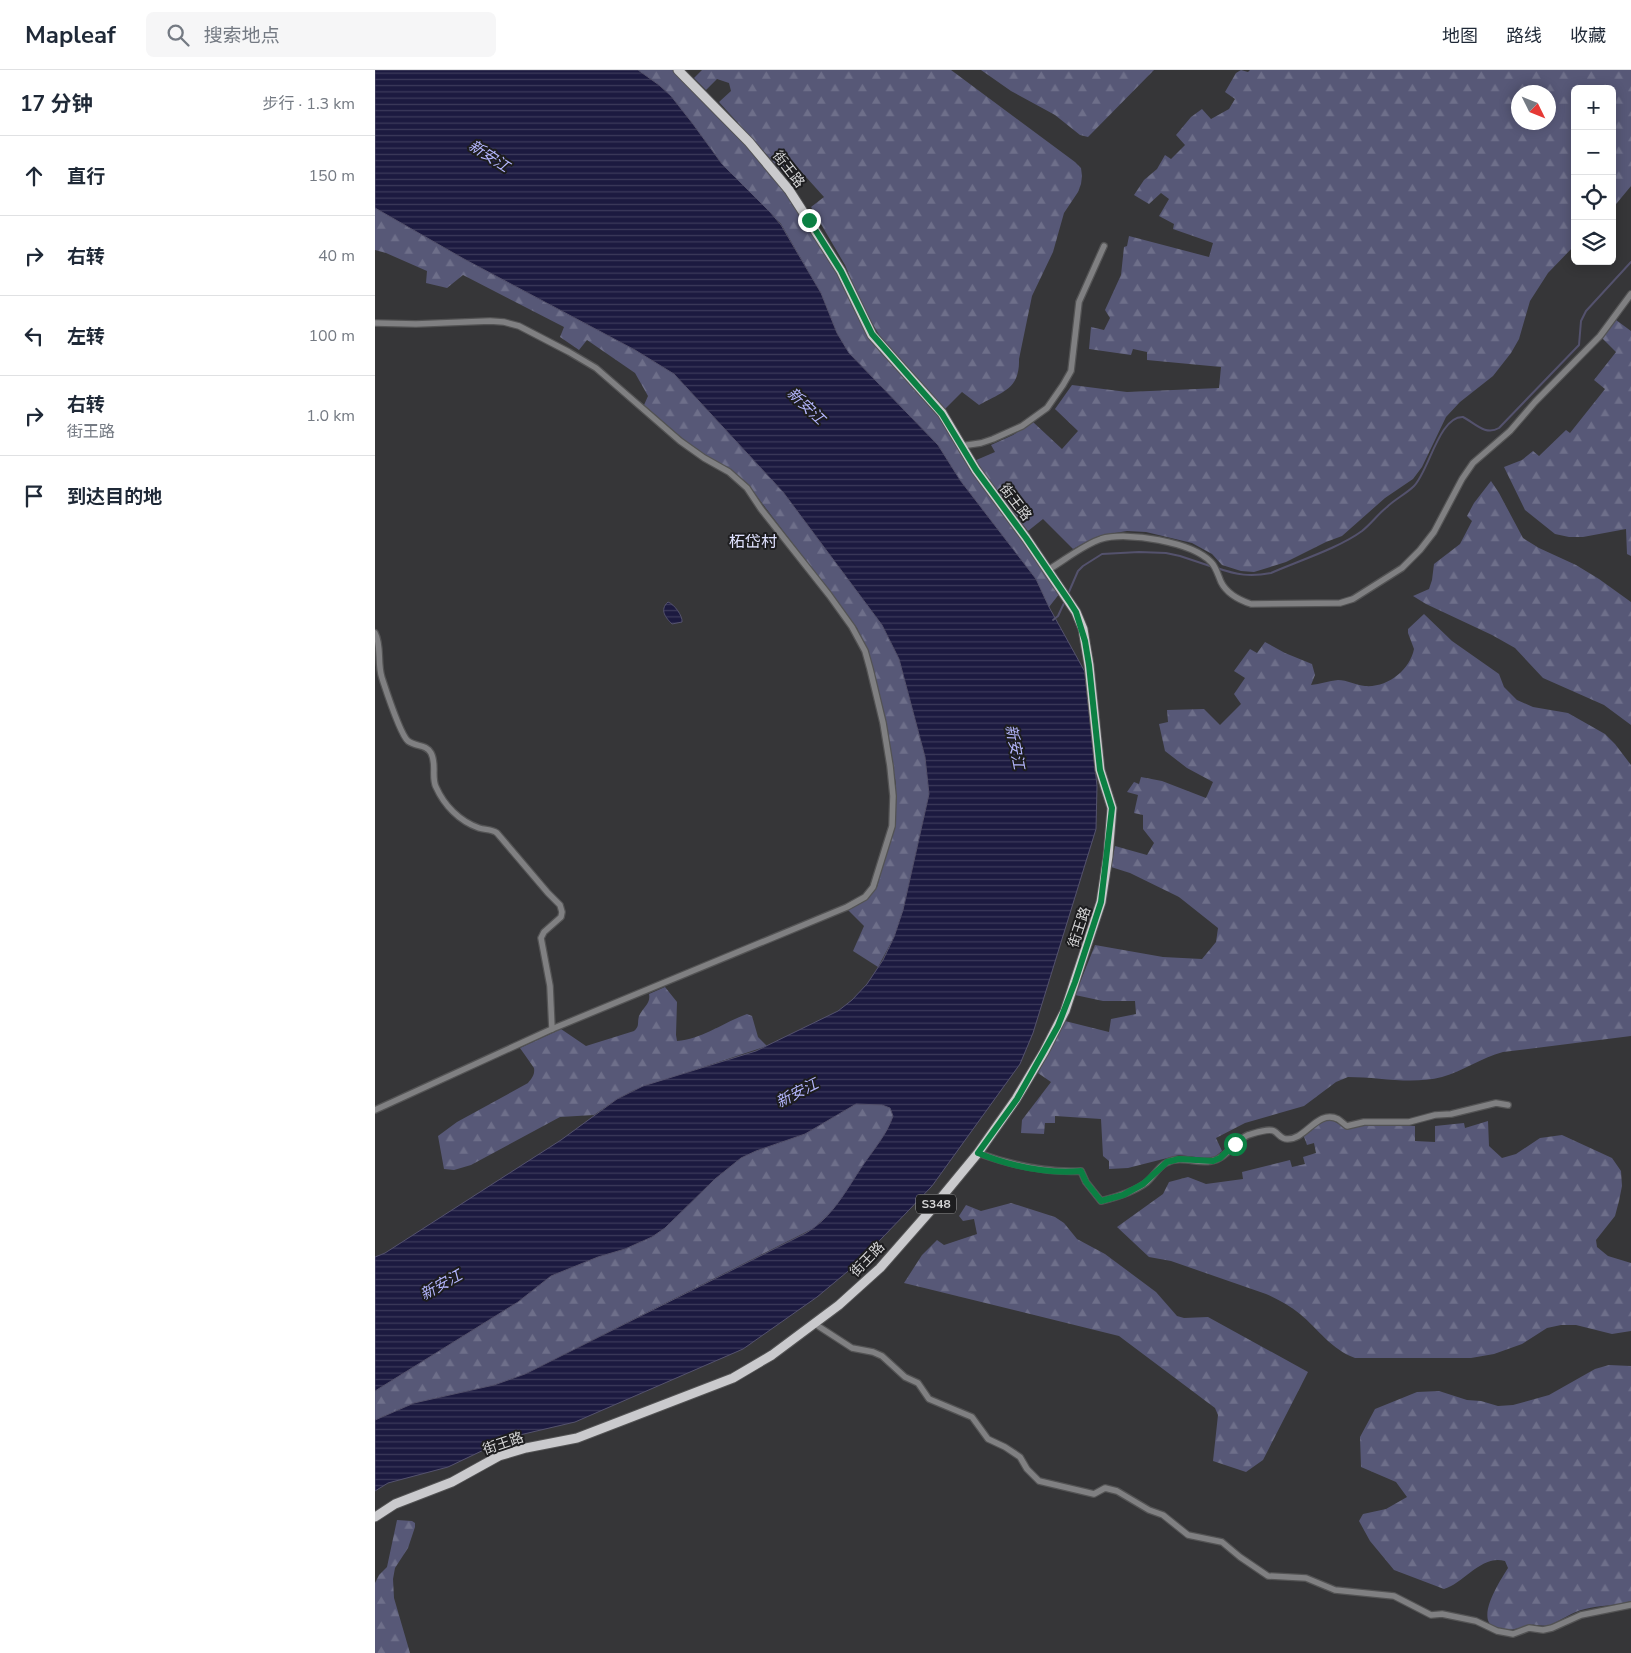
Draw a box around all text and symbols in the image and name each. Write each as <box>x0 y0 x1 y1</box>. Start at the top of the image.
search box <box>146 12 496 57</box>
text: Mapleaf <box>25 19 116 51</box>
icon: search <box>164 21 192 49</box>
text: 搜索地点 <box>204 23 280 49</box>
text: 地图 <box>1442 24 1478 48</box>
text: 路线 <box>1506 24 1542 48</box>
text: 收藏 <box>1570 24 1606 48</box>
north arrow <box>1511 85 1556 130</box>
map controls <box>1571 85 1616 265</box>
button: + <box>1571 85 1616 130</box>
text: 17 分钟 <box>20 90 93 118</box>
text: 步行 · 1.3 km <box>262 93 355 115</box>
button: − <box>1571 130 1616 175</box>
water label: 新安江 <box>465 135 515 178</box>
street label: 街王路 <box>768 147 809 192</box>
icon: ahead <box>20 162 48 190</box>
text: 直行 <box>67 164 105 190</box>
text: 150 m <box>308 165 355 187</box>
button: locate <box>1571 175 1616 220</box>
route end <box>798 209 821 232</box>
button: layers <box>1571 220 1616 265</box>
icon: right <box>20 242 48 270</box>
text: 右转 <box>67 244 105 270</box>
text: 40 m <box>318 245 355 267</box>
icon: left <box>20 322 48 350</box>
text: 左转 <box>67 324 105 350</box>
text: 100 m <box>308 325 355 347</box>
water label: 新安江 <box>783 383 831 430</box>
text: 右转 <box>67 392 105 418</box>
icon: right <box>20 402 48 430</box>
text: 1.0 km <box>306 405 355 427</box>
text: 街王路 <box>67 421 115 443</box>
street label: 街王路 <box>995 480 1036 525</box>
icon: arrive <box>20 482 48 510</box>
text: 到达目的地 <box>67 484 162 510</box>
district label: 柘岱村 <box>729 531 777 553</box>
water label: 新安江 <box>1001 723 1029 773</box>
street label: 街王路 <box>1064 904 1095 950</box>
water label: 新安江 <box>772 1073 823 1112</box>
route start <box>1224 1133 1247 1156</box>
road number: S348 <box>916 1194 956 1214</box>
street label: 街王路 <box>846 1238 889 1281</box>
water label: 新安江 <box>416 1264 467 1305</box>
street label: 街王路 <box>480 1428 526 1459</box>

